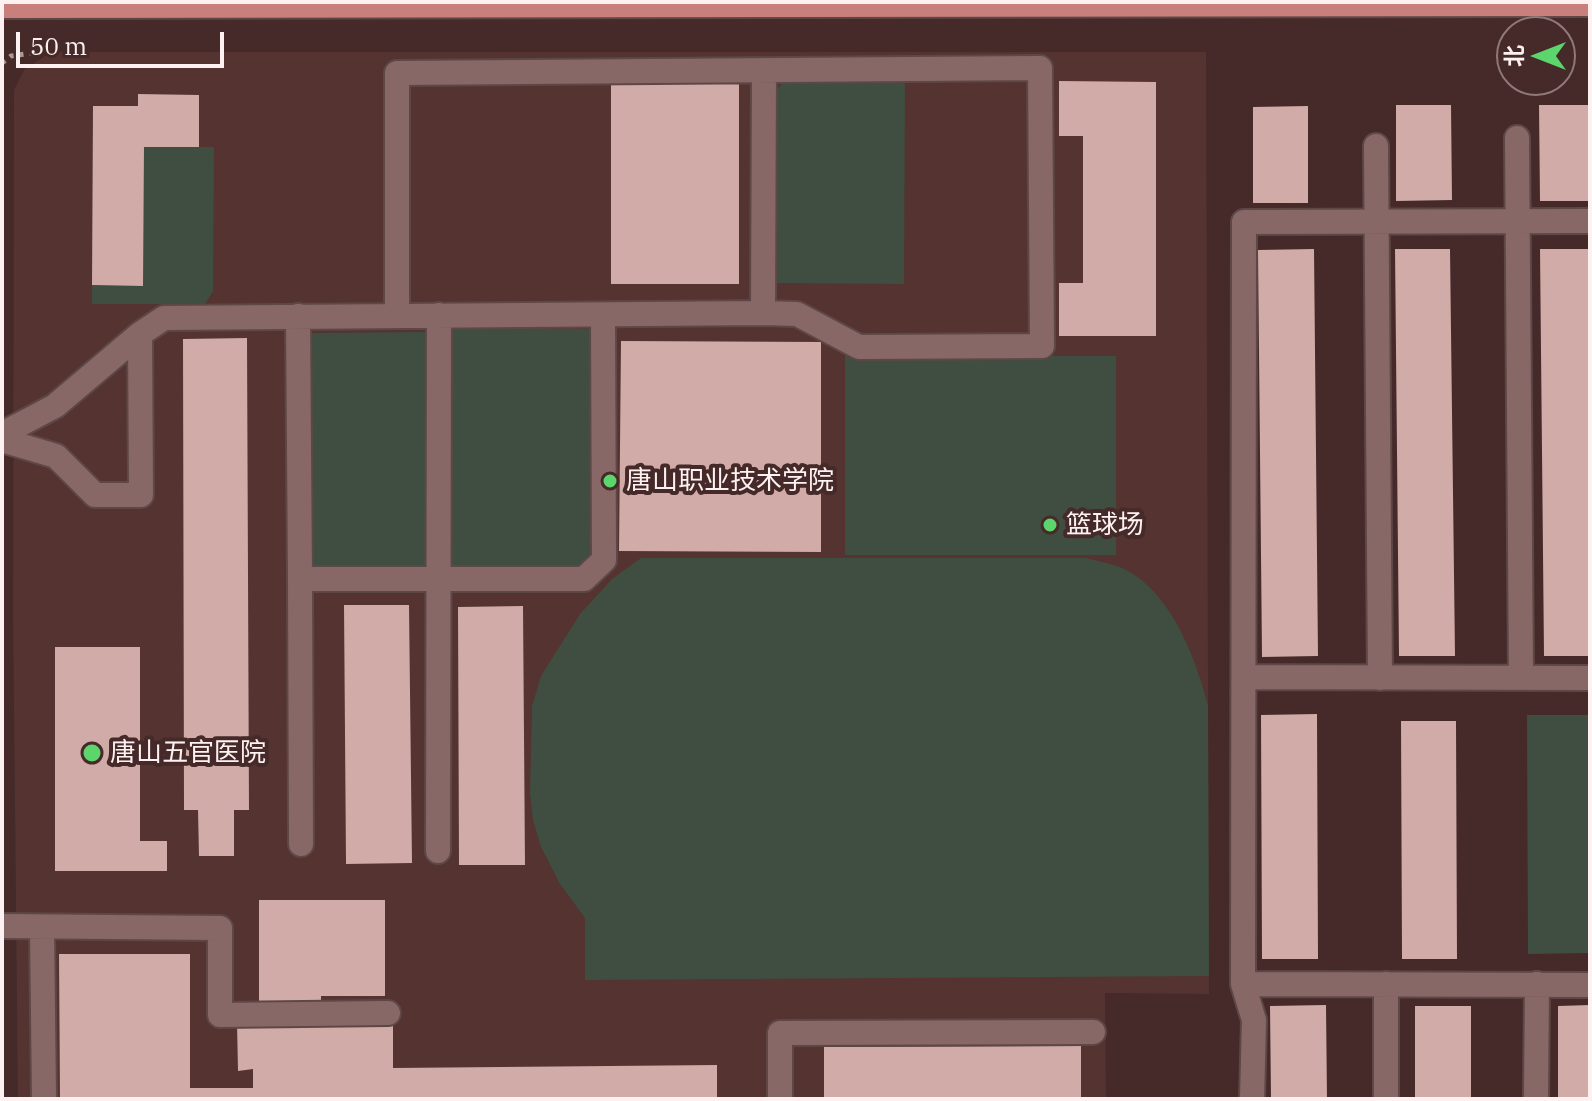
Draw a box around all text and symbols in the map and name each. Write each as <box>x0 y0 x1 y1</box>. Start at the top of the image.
scale bar <box>20 16 228 66</box>
north arrow <box>1496 16 1576 96</box>
text: 50 m <box>30 30 87 62</box>
text: 北 <box>1499 45 1528 67</box>
place label: 唐山职业技术学院 <box>626 465 834 497</box>
marker: 唐山职业技术学院 <box>601 472 619 490</box>
place label: 篮球场 <box>1066 509 1144 541</box>
marker: 篮球场 <box>1041 516 1059 534</box>
place label: 唐山五官医院 <box>110 737 266 769</box>
marker: 唐山五官医院 <box>81 742 103 764</box>

